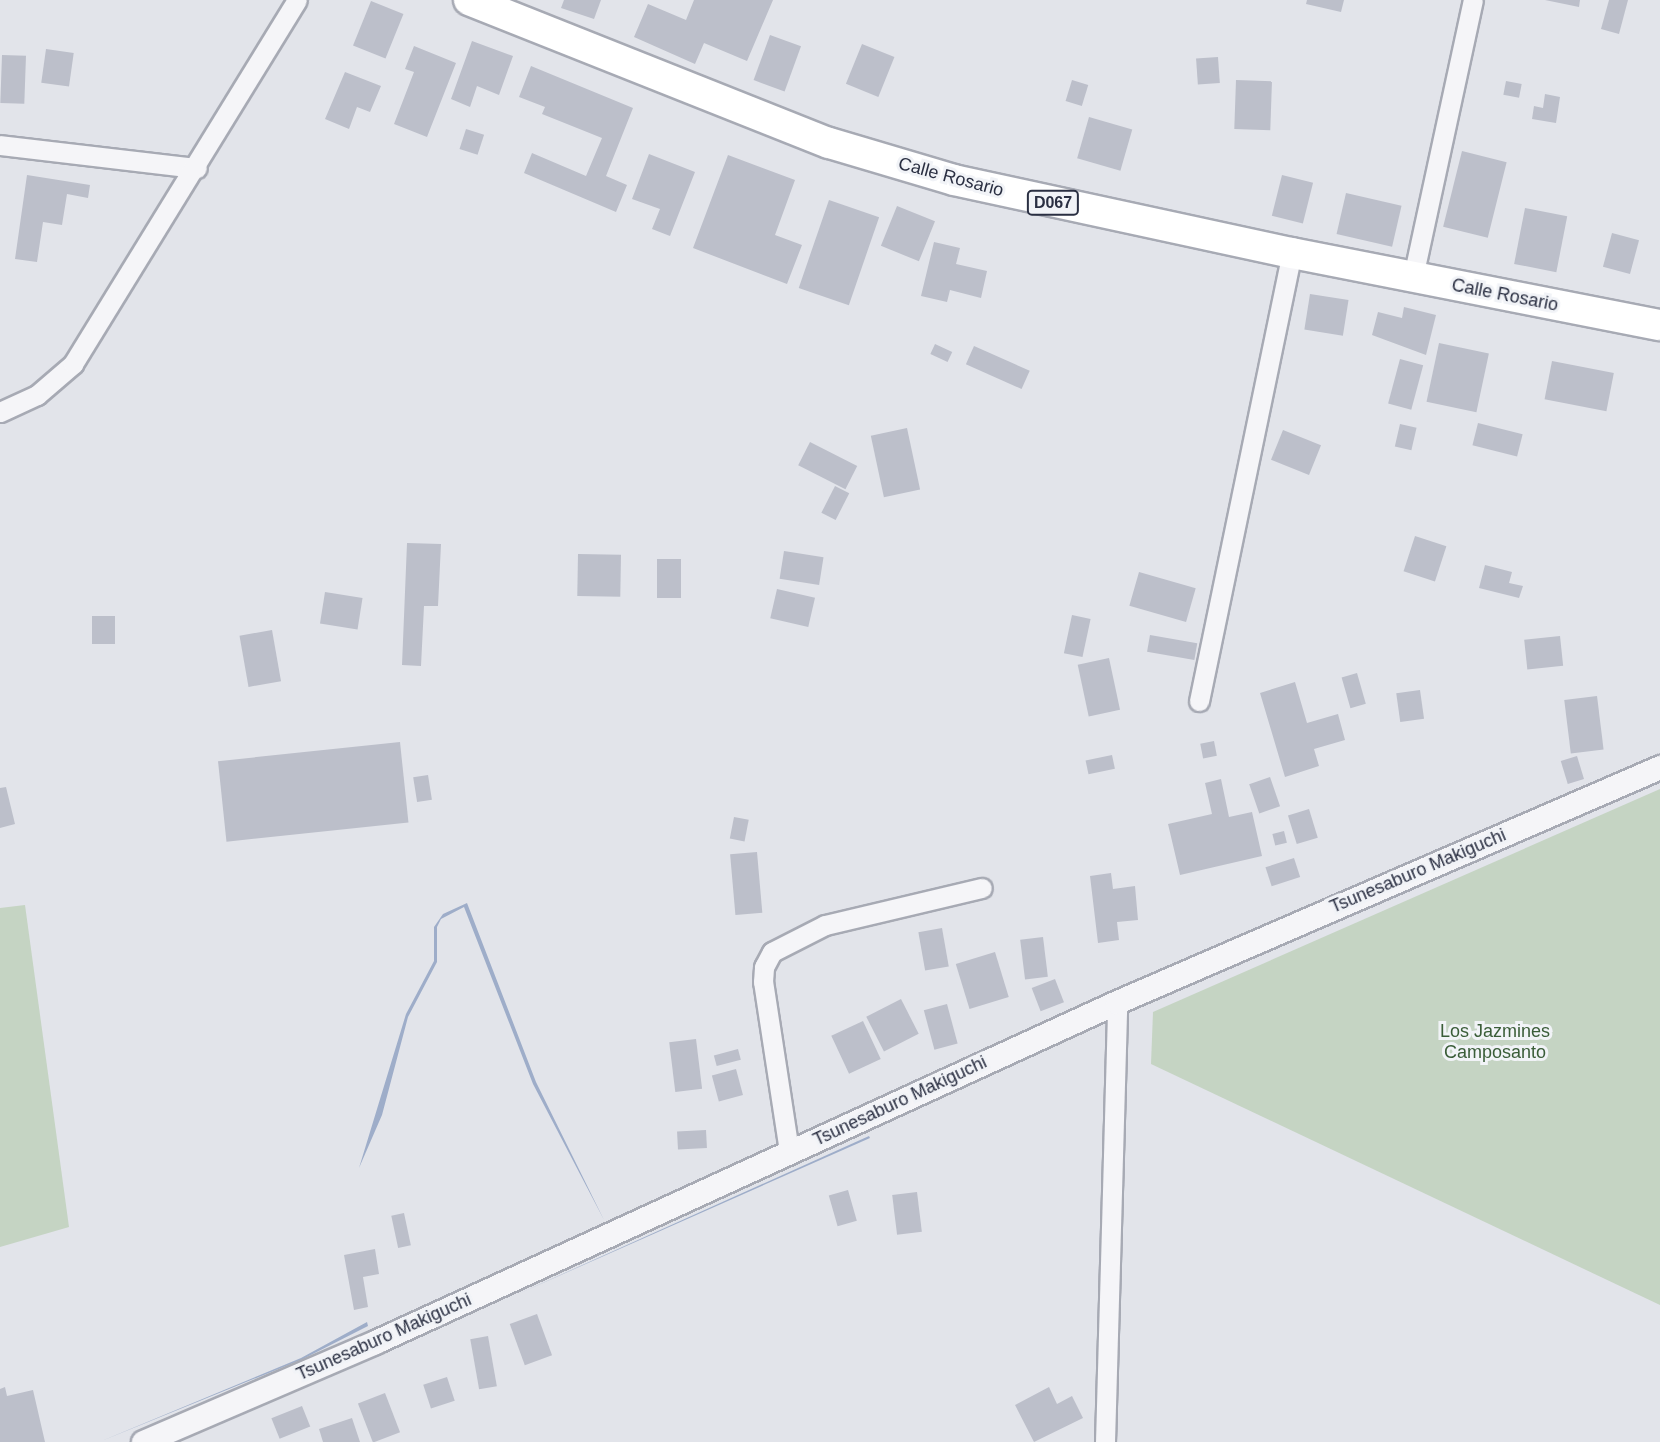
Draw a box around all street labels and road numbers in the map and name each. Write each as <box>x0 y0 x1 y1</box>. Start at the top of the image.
street label: Calle Rosario <box>896 153 1006 201</box>
road number: D067 <box>1027 190 1079 216</box>
street label: Calle Rosario <box>1450 274 1560 316</box>
street label: Tsunesaburo Makiguchi <box>1327 824 1509 918</box>
street label: Tsunesaburo Makiguchi <box>810 1051 990 1151</box>
street label: Tsunesaburo Makiguchi <box>293 1289 475 1385</box>

